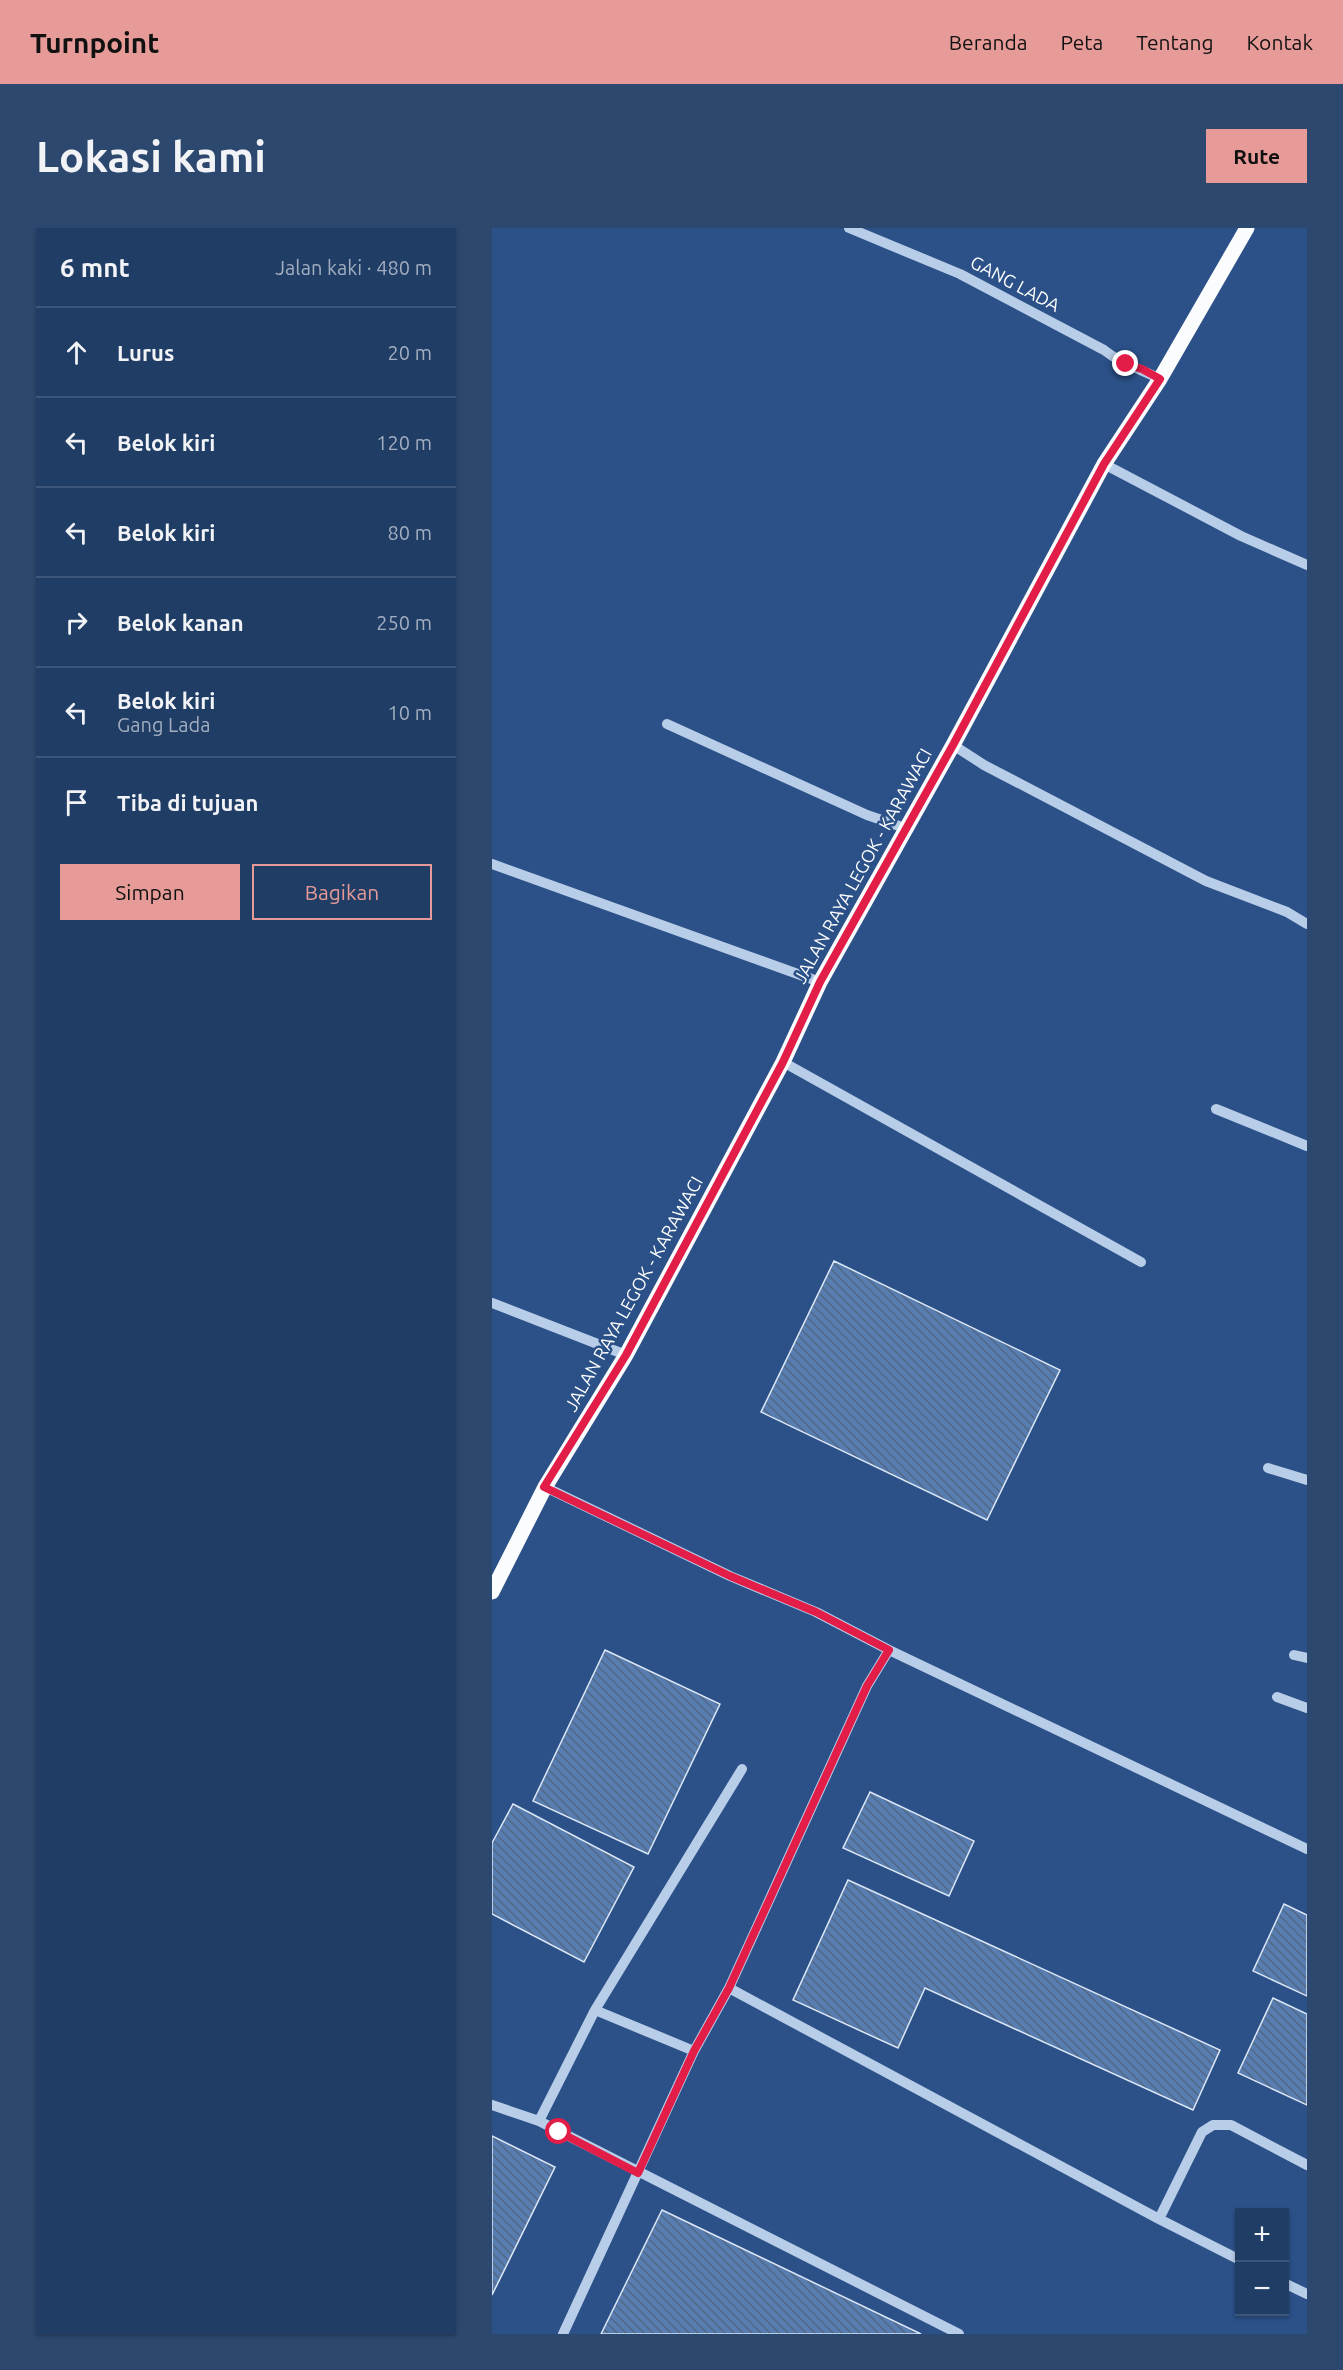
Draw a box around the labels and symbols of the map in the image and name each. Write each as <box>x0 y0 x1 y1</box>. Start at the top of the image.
street label: GANG LADA <box>967 251 1064 315</box>
route end <box>1112 350 1138 376</box>
street label: JALAN RAYA LEGOK - KARAWACI <box>789 745 935 986</box>
street label: JALAN RAYA LEGOK - KARAWACI <box>560 1173 706 1414</box>
route start <box>545 2118 571 2144</box>

